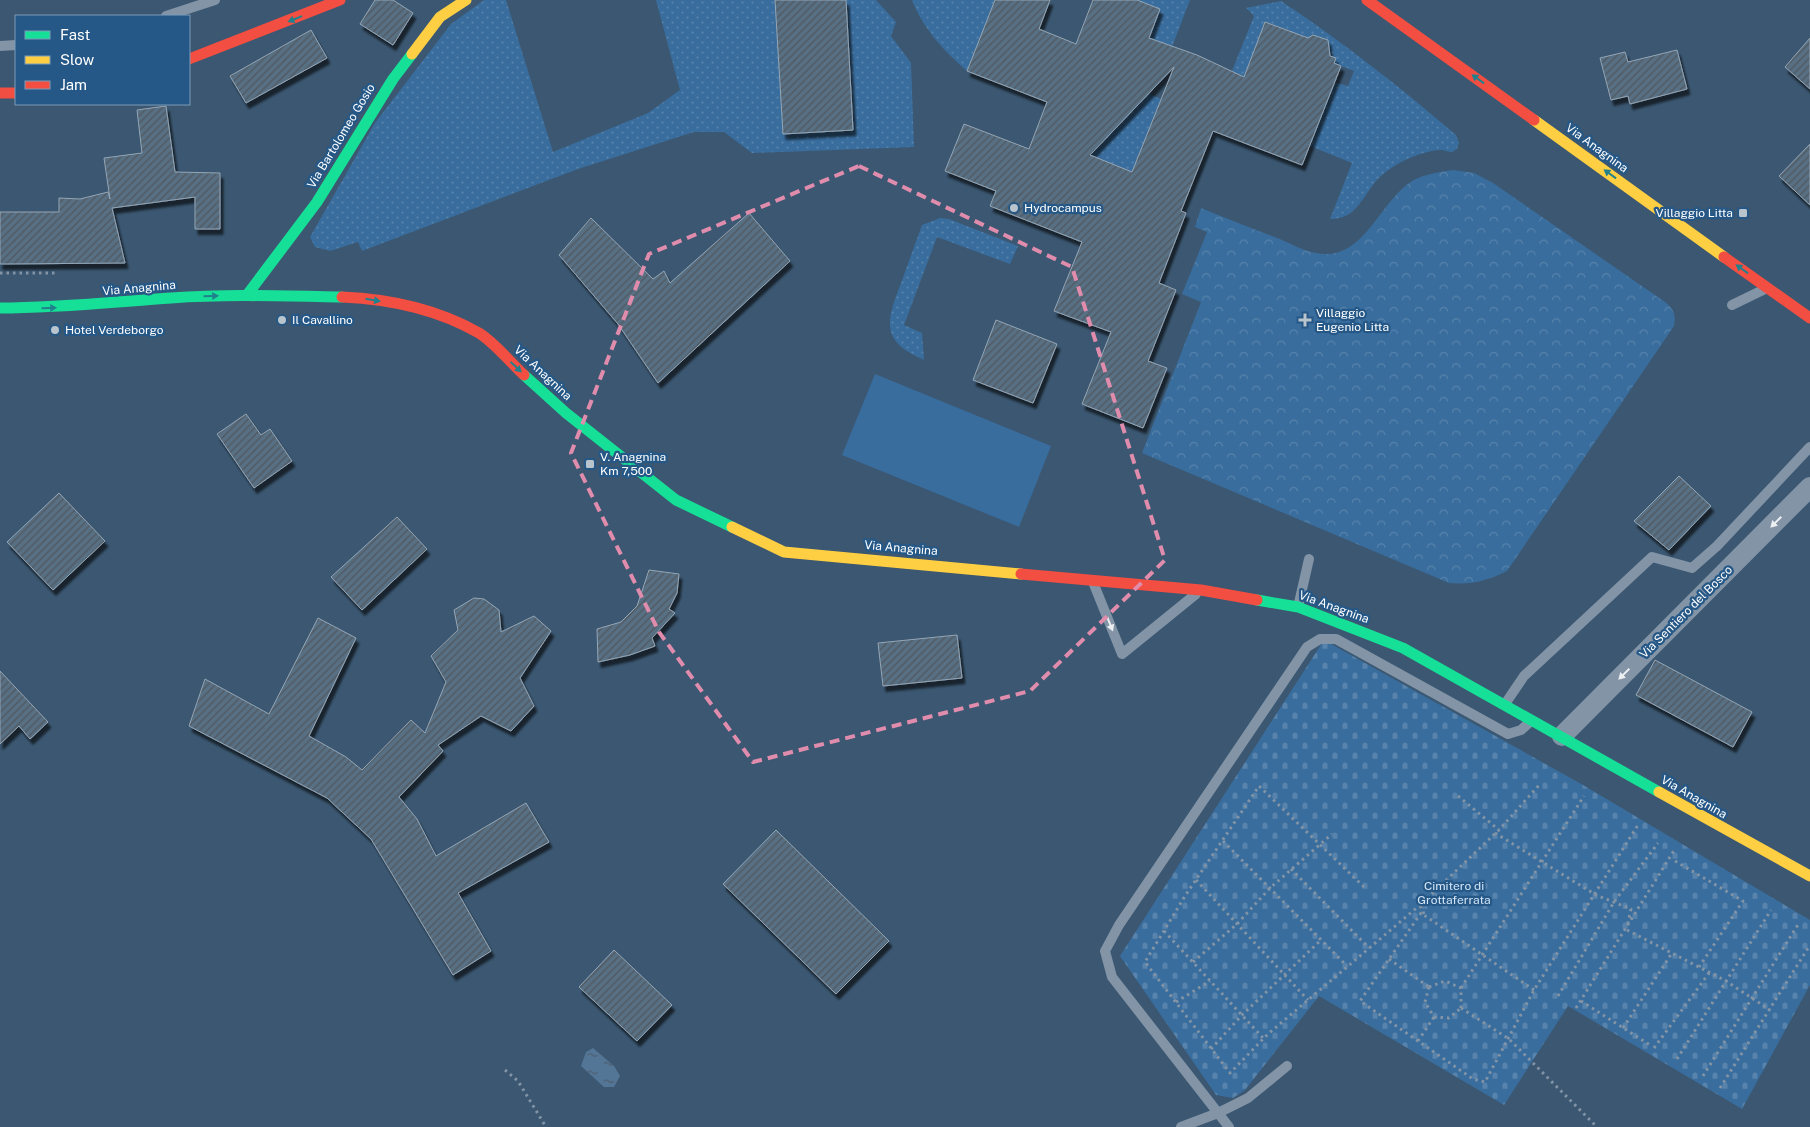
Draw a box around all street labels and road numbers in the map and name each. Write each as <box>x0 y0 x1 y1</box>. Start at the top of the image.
street label: Via Bartolomeo Gosio <box>304 81 378 191</box>
street label: Via Anagnina <box>1563 121 1631 175</box>
street label: Via Anagnina <box>102 278 176 298</box>
street label: Via Anagnina <box>511 343 575 403</box>
street label: Via Anagnina <box>864 538 938 558</box>
street label: Via Sentiero del Bosco <box>1637 563 1735 661</box>
street label: Via Anagnina <box>1297 588 1371 626</box>
street label: Via Anagnina <box>1659 773 1729 821</box>

